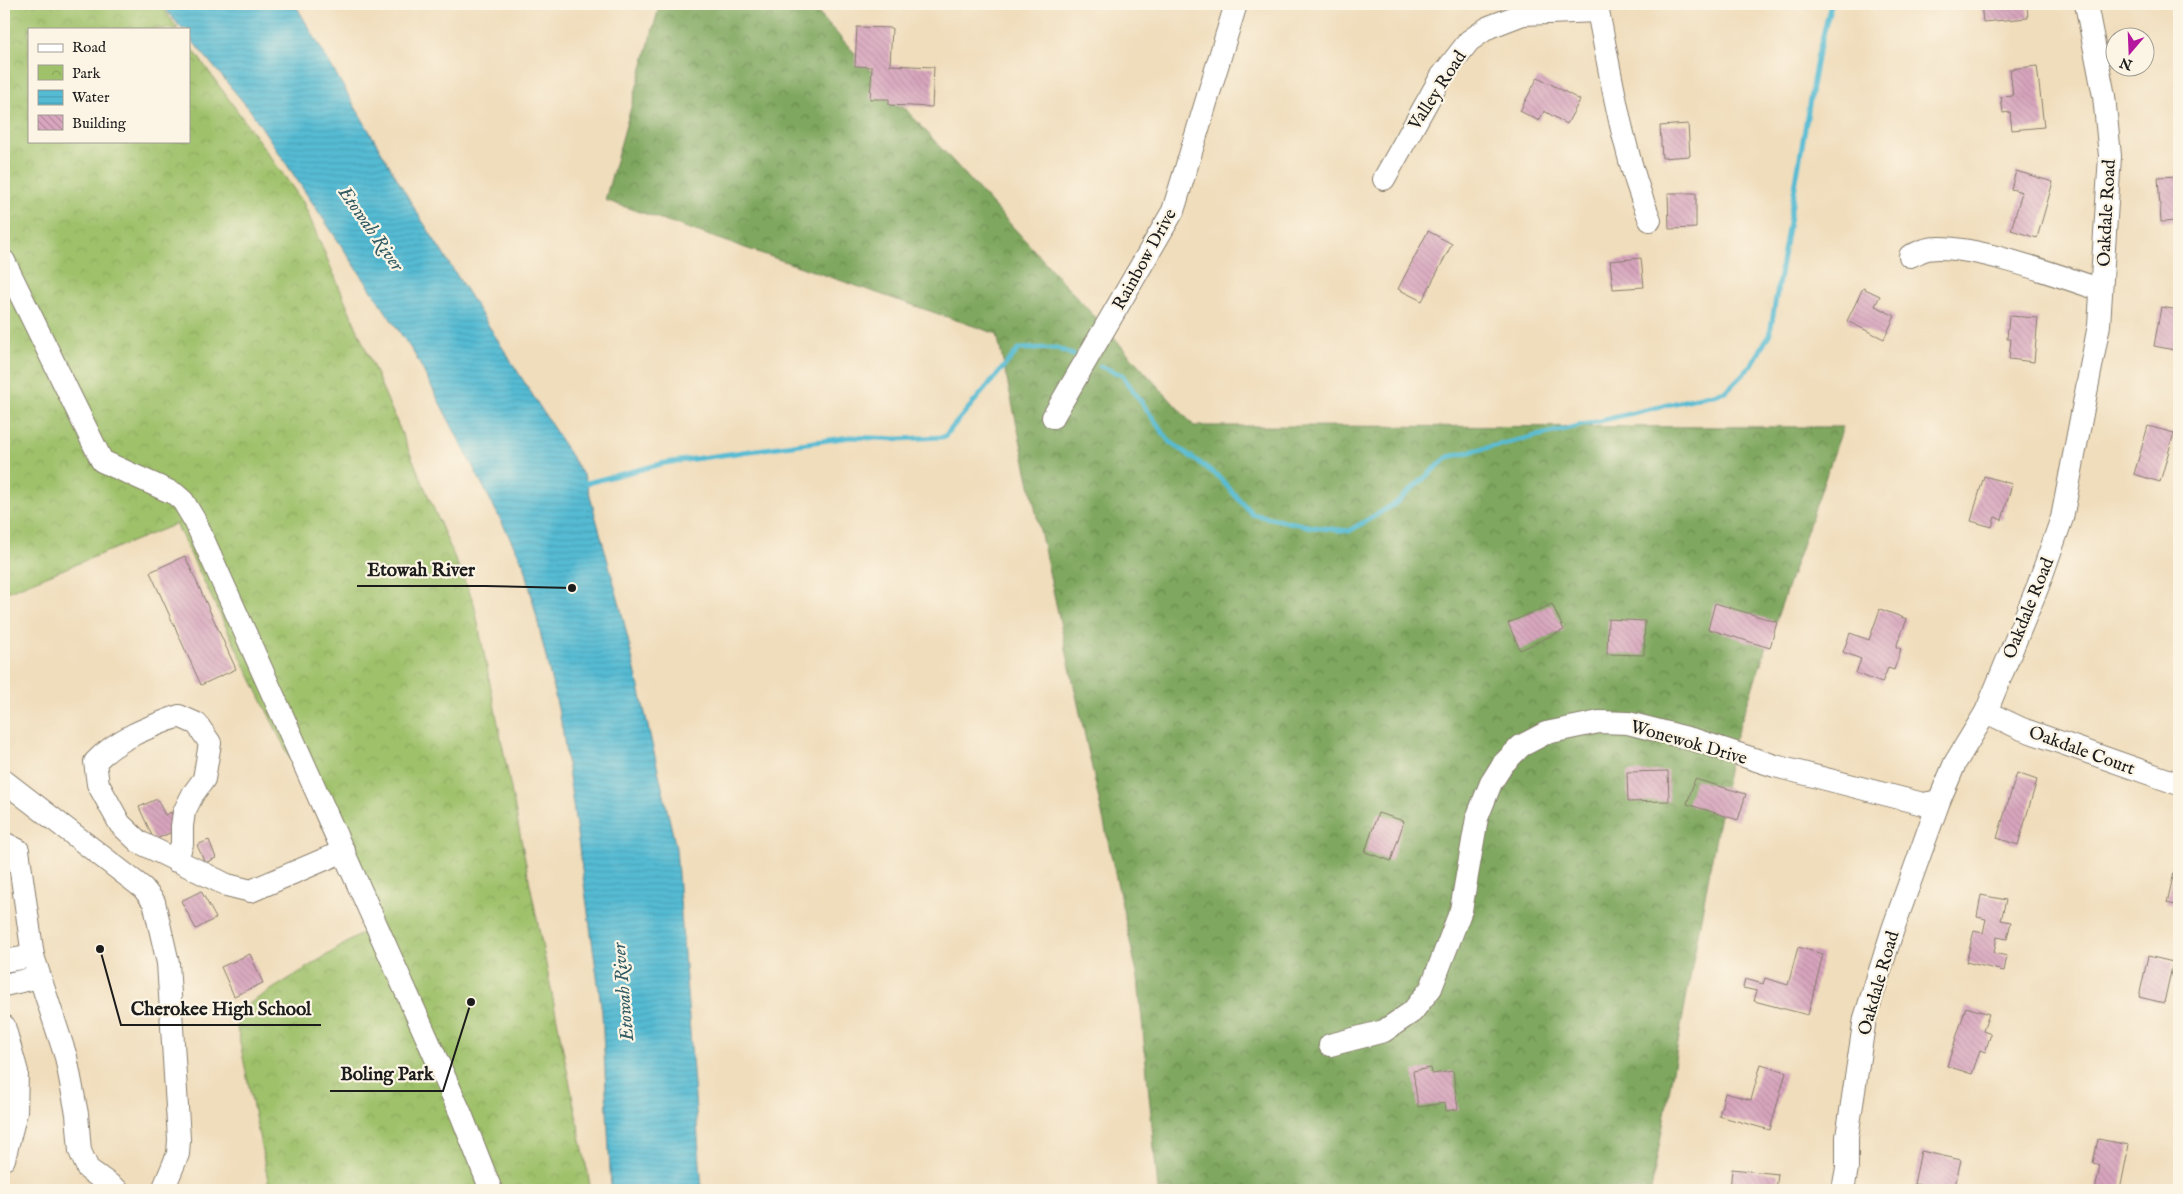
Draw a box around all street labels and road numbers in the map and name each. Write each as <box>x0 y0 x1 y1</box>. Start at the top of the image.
street label: Valley Road <box>1404 47 1473 136</box>
street label: Oakdale Road <box>2093 158 2122 267</box>
street label: Rainbow Drive <box>1108 205 1183 315</box>
street label: Oakdale Road <box>1999 554 2060 663</box>
street label: Wonewok Drive <box>1627 716 1750 771</box>
street label: Oakdale Court <box>2025 722 2138 781</box>
street label: Oakdale Road <box>1854 928 1905 1038</box>

